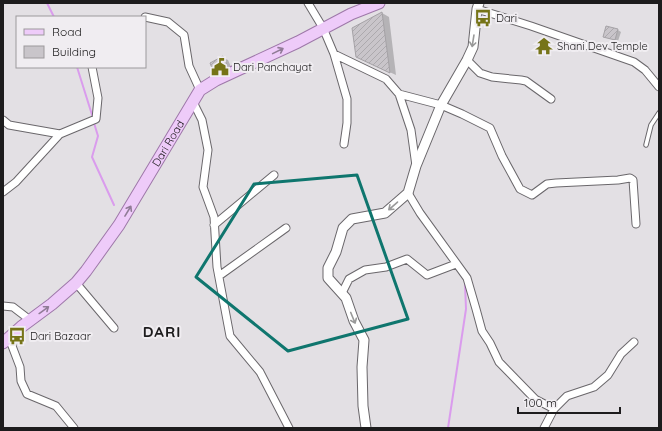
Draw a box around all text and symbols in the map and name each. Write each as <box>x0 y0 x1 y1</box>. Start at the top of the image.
bus stop icon: Dari <box>473 8 493 28</box>
place label: Dari <box>496 11 517 25</box>
legend <box>16 16 146 68</box>
text: Road <box>52 24 82 39</box>
one-way arrow <box>469 35 477 48</box>
temple icon: Shani Dev Temple <box>534 36 554 56</box>
place label: Shani Dev Temple <box>557 39 648 53</box>
text: Building <box>52 44 96 59</box>
one-way arrow <box>272 47 284 54</box>
public building icon: Dari Panchayat <box>210 57 230 77</box>
place label: Dari Panchayat <box>233 60 312 74</box>
street label: Dari Road <box>149 118 187 169</box>
one-way arrow <box>388 202 398 211</box>
one-way arrow <box>124 205 132 217</box>
one-way arrow <box>39 306 50 314</box>
one-way arrow <box>350 311 358 323</box>
district label: DARI <box>143 322 181 341</box>
bus stop icon: Dari Bazaar <box>7 326 27 346</box>
place label: Dari Bazaar <box>30 329 92 343</box>
scale bar <box>518 389 620 415</box>
text: 100 m <box>524 395 557 410</box>

